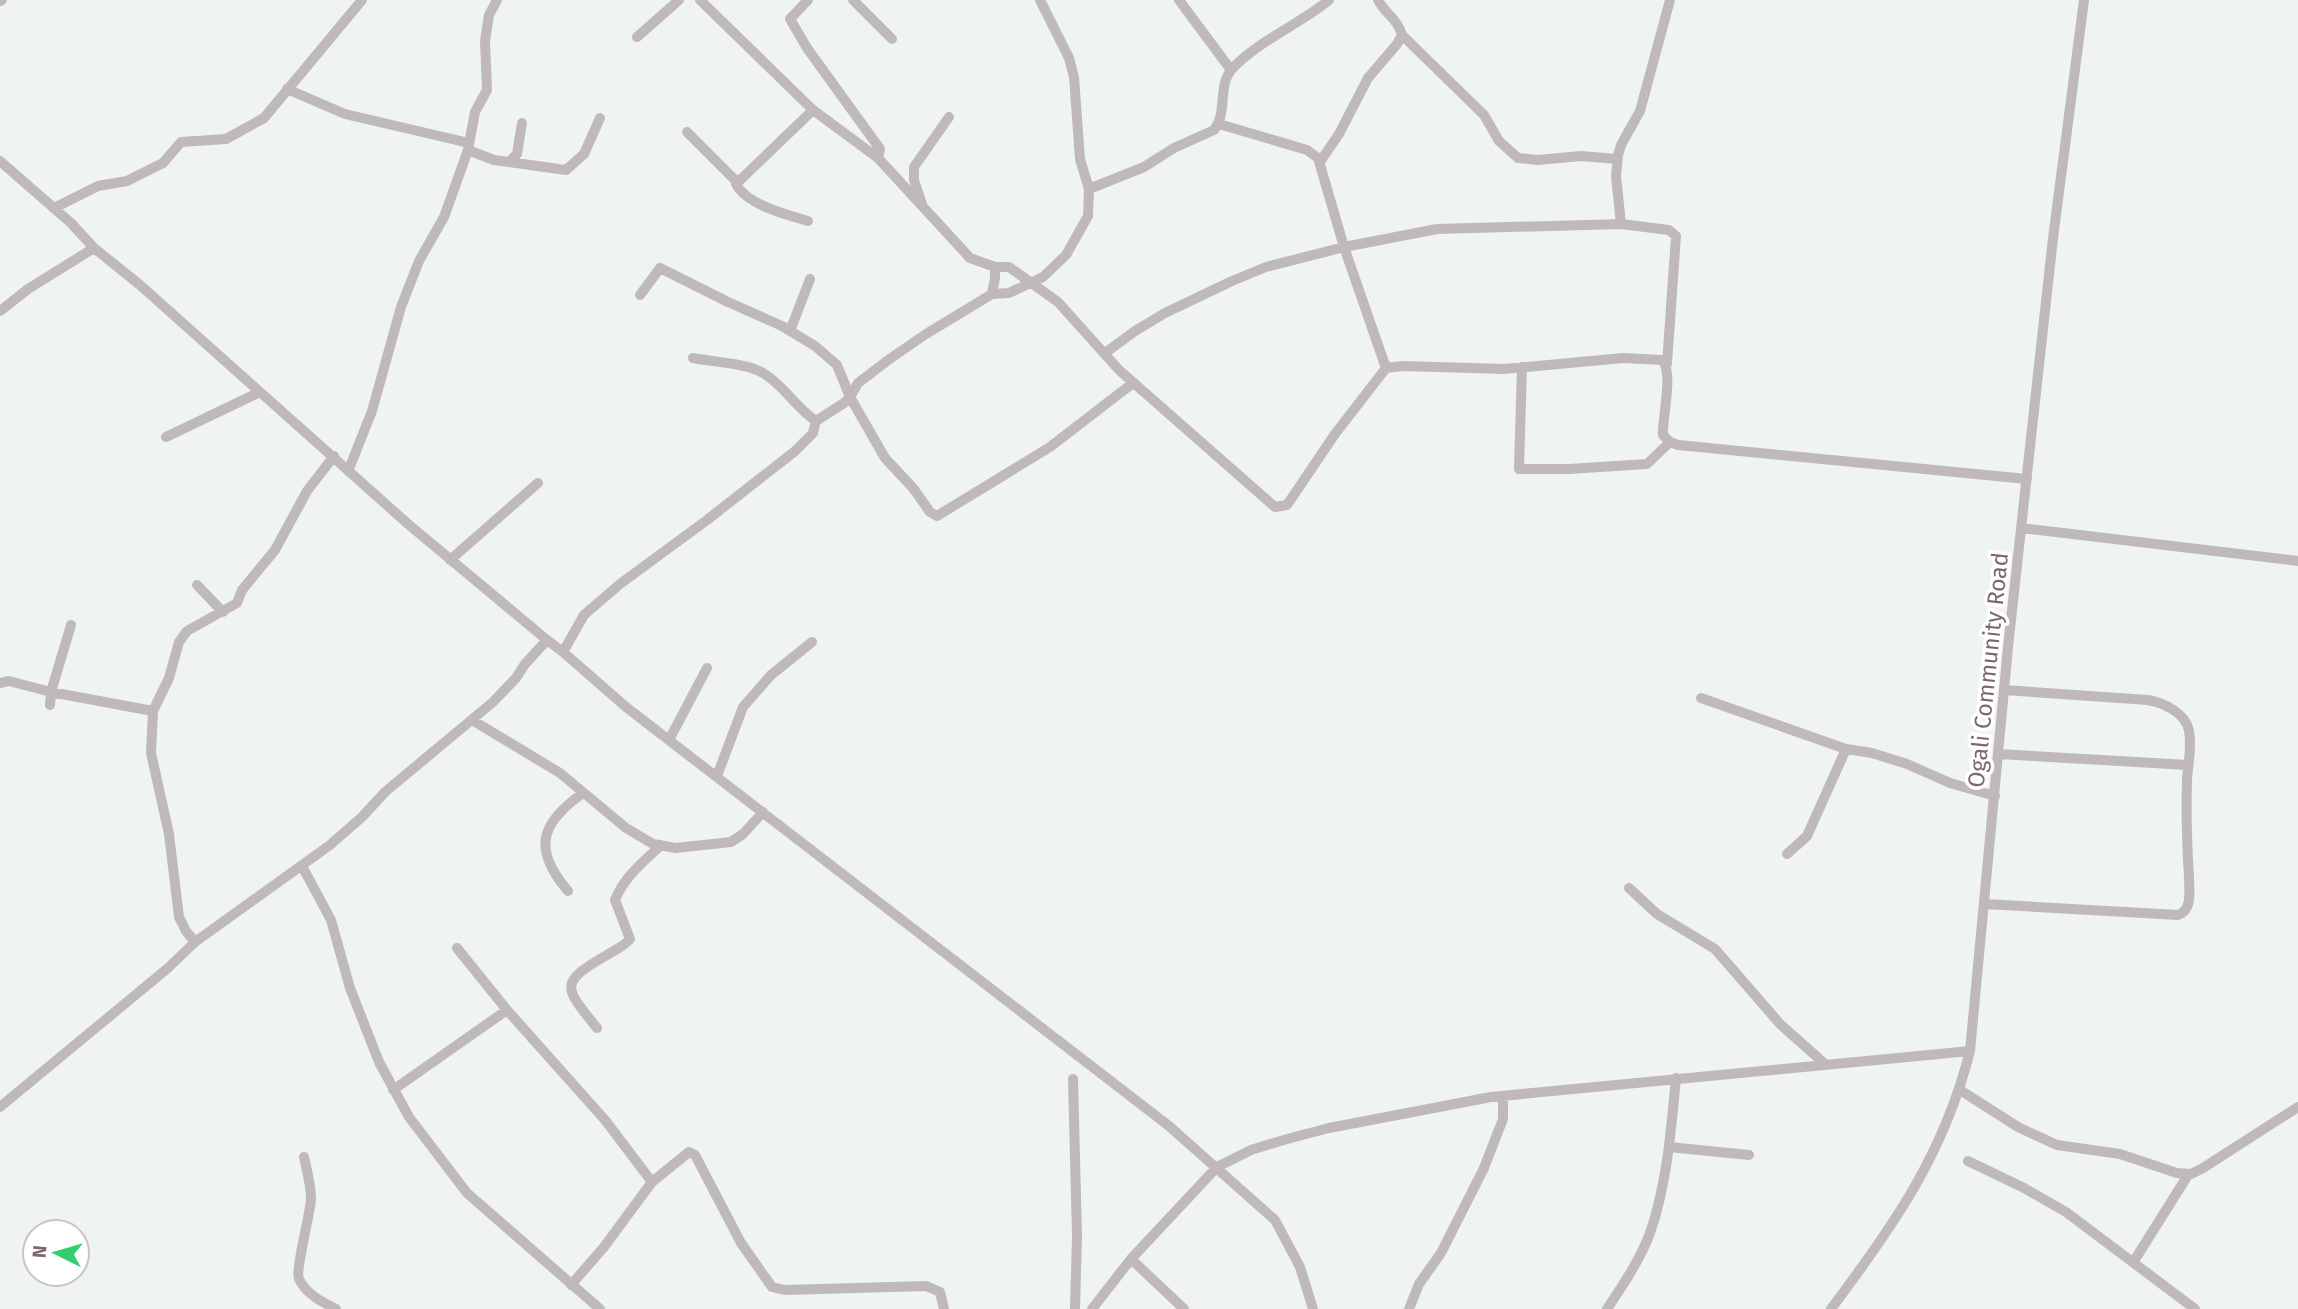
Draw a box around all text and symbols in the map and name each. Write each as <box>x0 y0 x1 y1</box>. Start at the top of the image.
street label: Ogali Community Road <box>1962 551 2014 789</box>
north arrow <box>21 1218 91 1288</box>
text: N <box>28 1244 52 1259</box>

